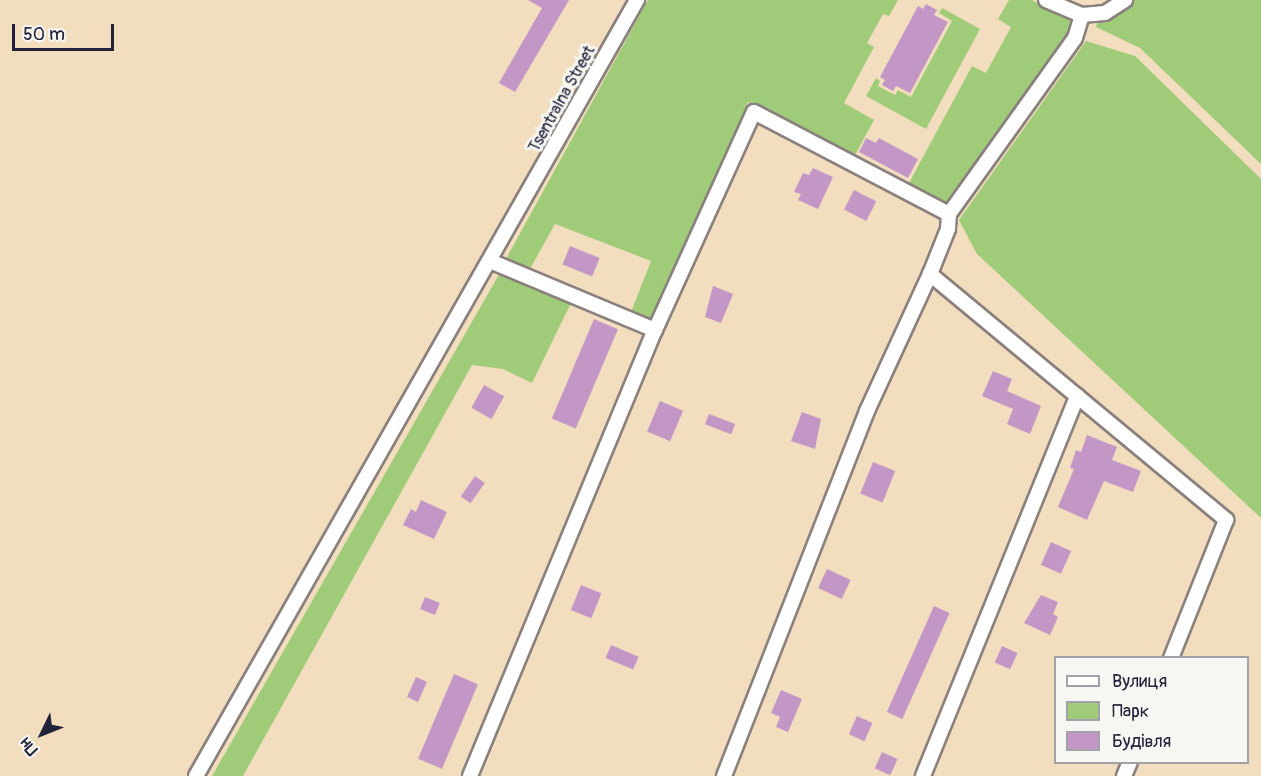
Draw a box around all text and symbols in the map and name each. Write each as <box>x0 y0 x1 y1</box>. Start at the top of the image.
scale bar <box>15 12 117 50</box>
text: 50 m <box>23 23 65 46</box>
street label: Tsentralna Street <box>525 43 599 155</box>
legend <box>1054 656 1249 764</box>
text: Вулиця <box>1112 670 1167 693</box>
text: Парк <box>1112 700 1149 723</box>
north arrow <box>12 704 72 764</box>
text: Будівля <box>1112 730 1171 753</box>
text: Пн <box>16 733 42 760</box>

